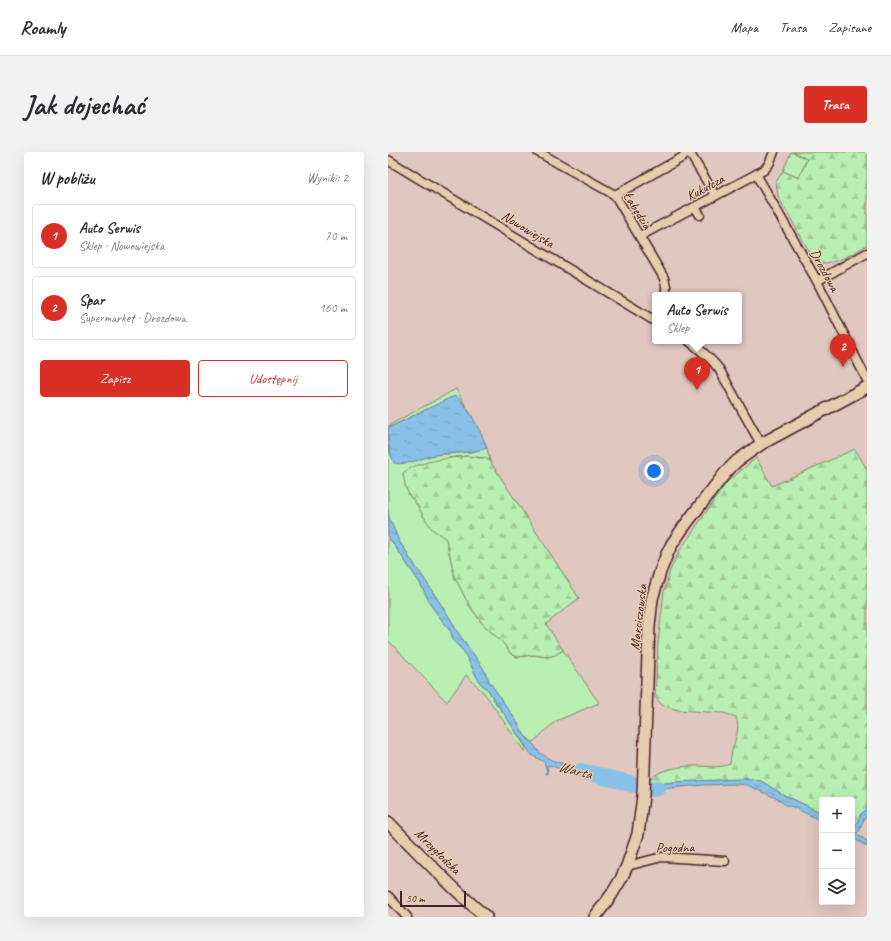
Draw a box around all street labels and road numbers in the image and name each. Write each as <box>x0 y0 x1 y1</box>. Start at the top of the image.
street label: Kukułcza <box>683 170 728 204</box>
street label: Łabędzia <box>620 188 656 233</box>
street label: Nowowiejska <box>498 207 558 252</box>
street label: Drozdowa <box>806 246 844 296</box>
street label: Marciszowska <box>626 582 651 651</box>
street label: Mrzygłodzka <box>411 825 465 879</box>
street label: Pogodna <box>656 839 696 856</box>

